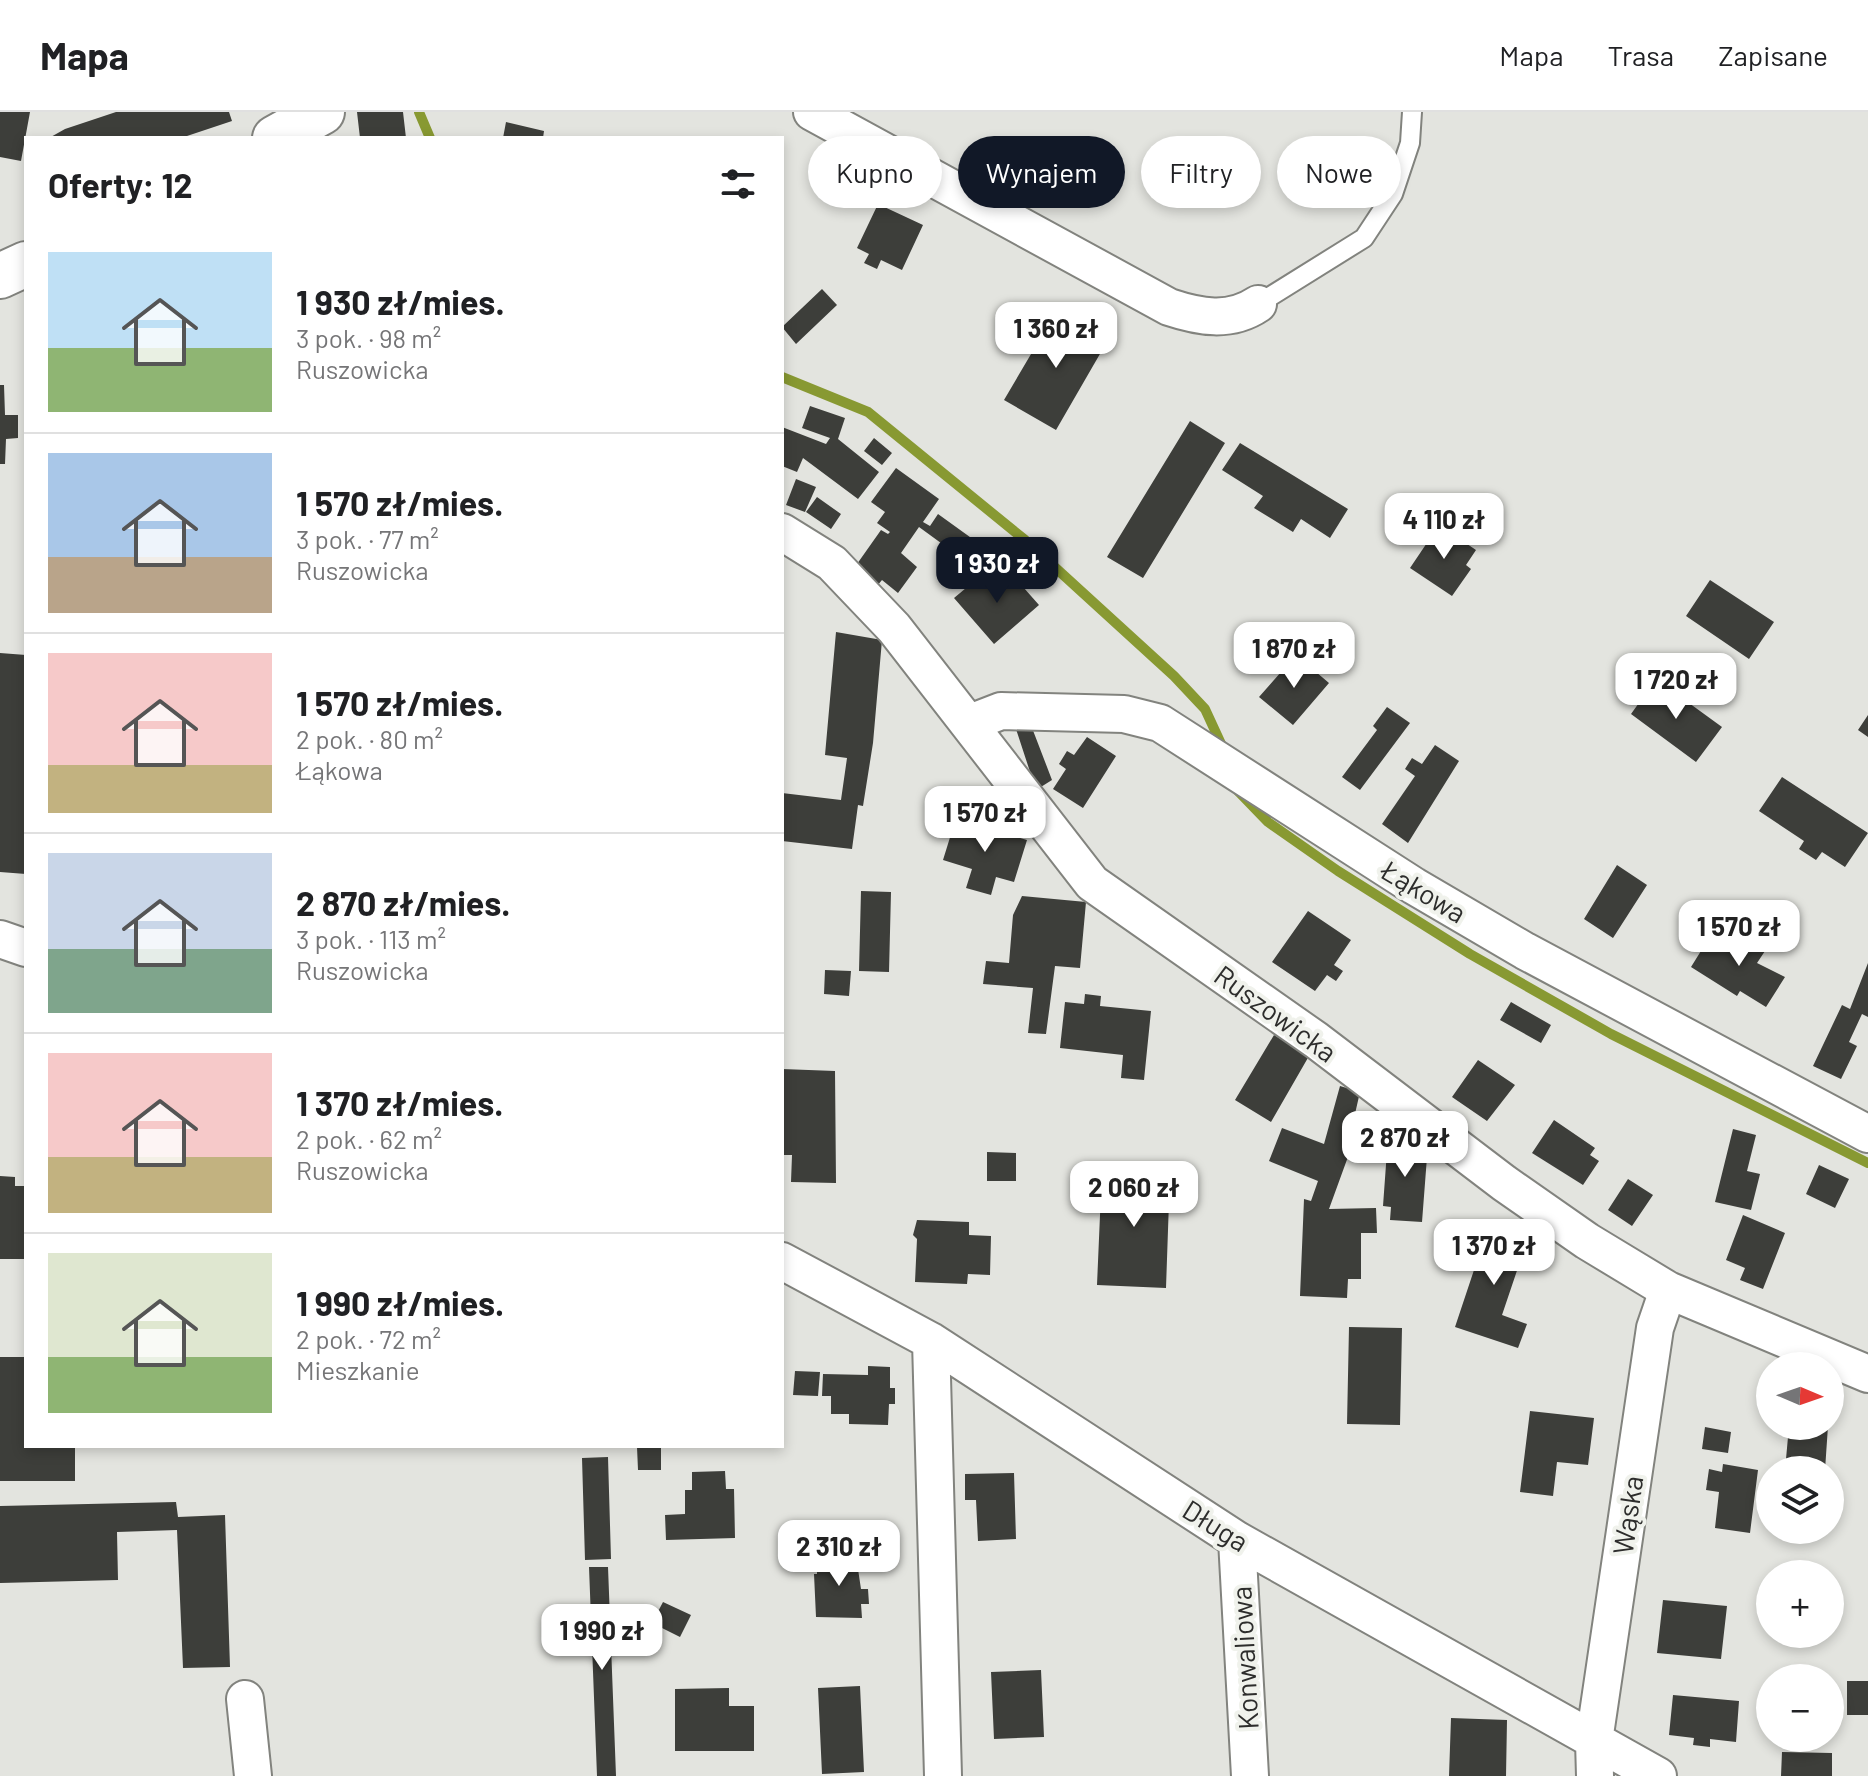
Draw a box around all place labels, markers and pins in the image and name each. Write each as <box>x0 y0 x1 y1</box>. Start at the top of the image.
pin: 1 360 zł <box>973 302 1139 370</box>
pin: 4 110 zł <box>1361 493 1527 561</box>
pin: 1 930 zł <box>914 537 1080 605</box>
pin: 1 870 zł <box>1211 622 1377 690</box>
pin: 1 720 zł <box>1593 653 1759 721</box>
pin: 1 570 zł <box>902 786 1068 854</box>
pin: 1 570 zł <box>1656 900 1822 968</box>
pin: 2 870 zł <box>1322 1111 1488 1179</box>
pin: 2 060 zł <box>1051 1161 1217 1229</box>
pin: 1 370 zł <box>1411 1219 1577 1287</box>
pin: 2 310 zł <box>756 1520 922 1588</box>
pin: 1 990 zł <box>519 1604 685 1672</box>

